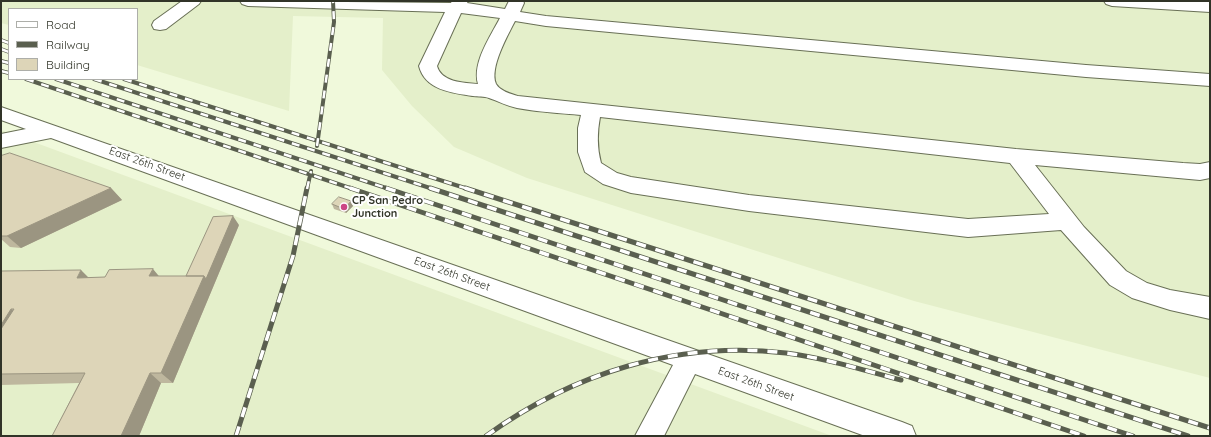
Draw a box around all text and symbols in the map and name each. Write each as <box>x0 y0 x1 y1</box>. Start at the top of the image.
legend <box>8 8 138 80</box>
text: Road <box>46 17 76 32</box>
text: Railway <box>46 37 90 52</box>
text: Building <box>46 57 90 72</box>
street label: East 26th Street <box>107 144 187 184</box>
place label: CP San Pedro Junction <box>352 194 423 220</box>
marker: CP San Pedro Junction <box>339 202 349 212</box>
street label: East 26th Street <box>412 254 492 294</box>
street label: East 26th Street <box>716 364 796 404</box>

